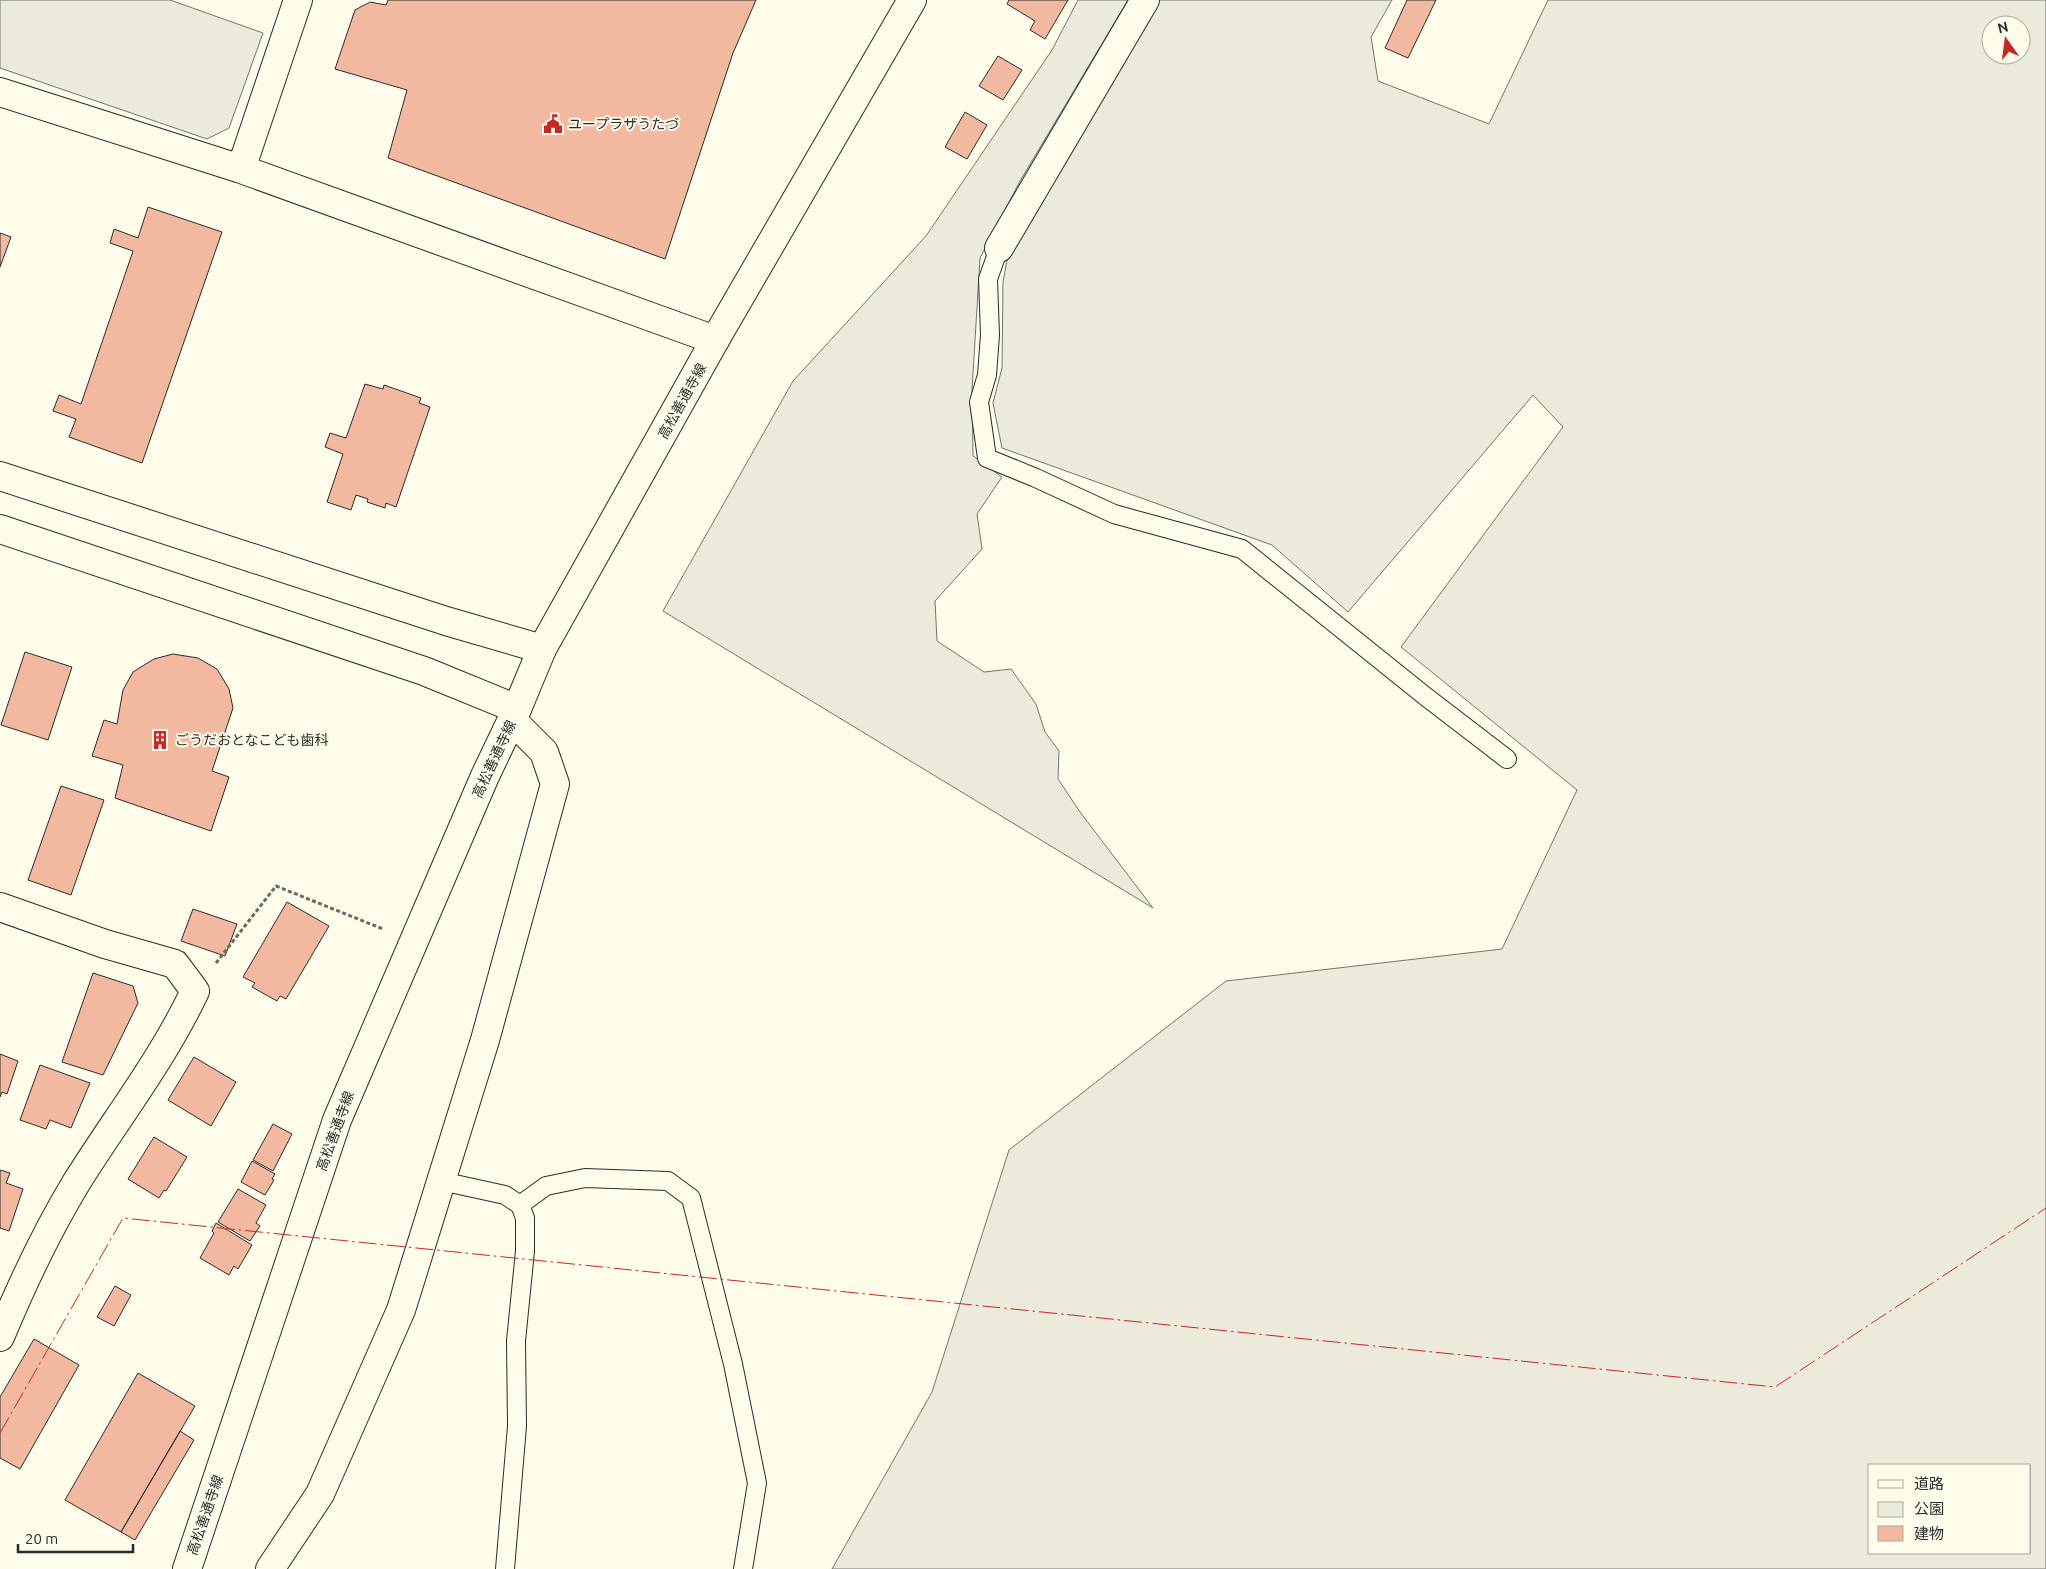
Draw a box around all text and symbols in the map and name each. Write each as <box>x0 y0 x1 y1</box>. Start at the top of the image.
north arrow <box>1981 15 2031 65</box>
text: N <box>1996 18 2010 36</box>
public building icon: ユープラザうたづ <box>542 113 564 135</box>
place label: ユープラザうたづ <box>568 116 679 132</box>
street label: 高松善通寺線 <box>655 360 709 442</box>
street label: 高松善通寺線 <box>469 718 519 800</box>
building icon: ごうだおとなこども歯科 <box>149 729 171 751</box>
place label: ごうだおとなこども歯科 <box>175 732 329 748</box>
street label: 高松善通寺線 <box>313 1089 357 1173</box>
legend <box>1868 1464 2031 1554</box>
street label: 高松善通寺線 <box>184 1473 226 1557</box>
text: 道路 <box>1914 1475 1944 1492</box>
text: 公園 <box>1914 1500 1944 1517</box>
scale bar <box>18 1522 132 1554</box>
text: 建物 <box>1914 1525 1944 1542</box>
text: 20 m <box>25 1530 58 1547</box>

